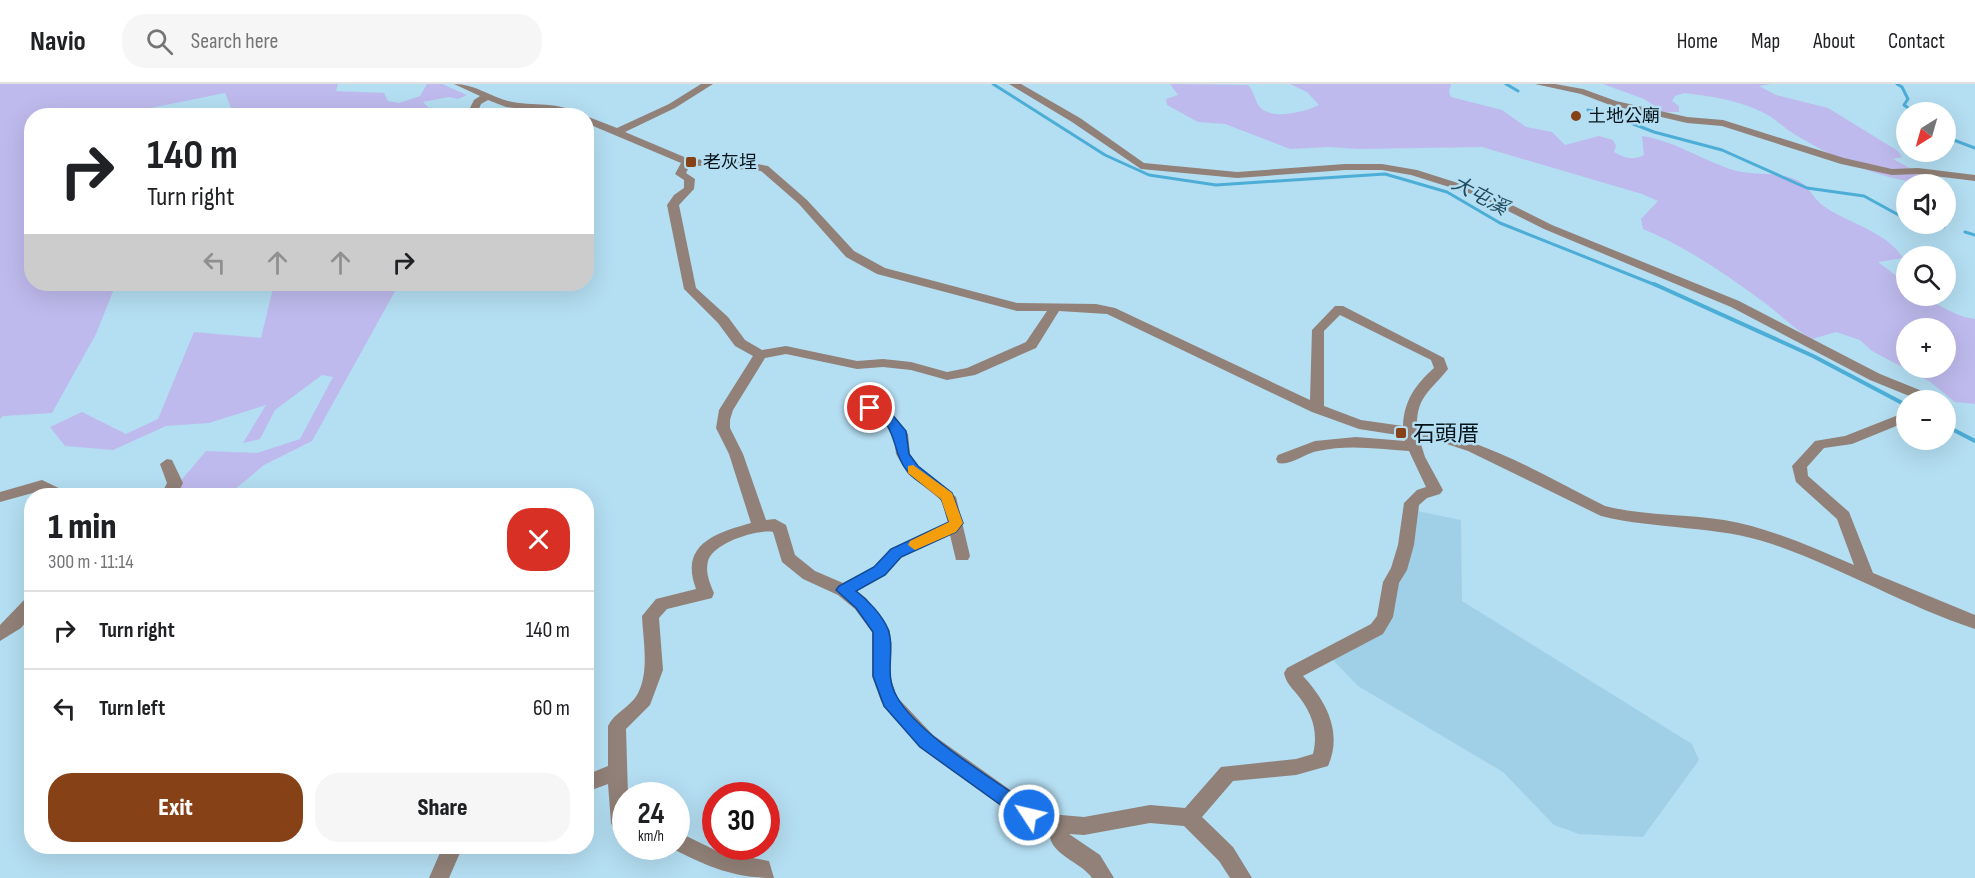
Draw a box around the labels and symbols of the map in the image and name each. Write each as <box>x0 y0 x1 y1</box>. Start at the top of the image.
north arrow <box>1896 102 1956 162</box>
place label: 土地公廟 <box>1588 106 1660 127</box>
marker: 土地公廟 <box>1569 109 1583 123</box>
place label: 老灰埕 <box>703 152 757 173</box>
marker: 老灰埕 <box>684 155 698 169</box>
water label: 大屯溪 <box>1447 171 1514 222</box>
pin <box>844 382 895 433</box>
place label: 石頭厝 <box>1413 421 1479 448</box>
marker: 石頭厝 <box>1394 426 1408 440</box>
speed limit sign: 30 <box>702 782 780 860</box>
position arrow <box>997 783 1061 847</box>

